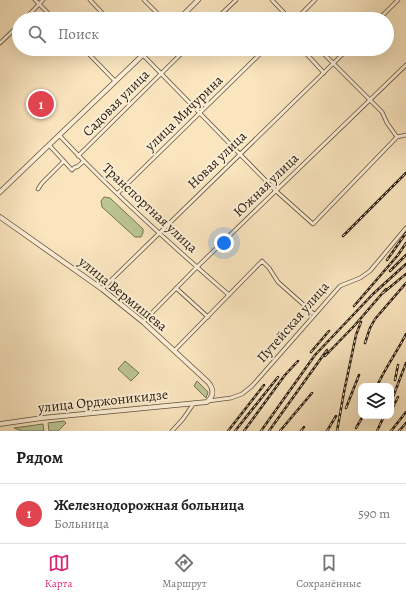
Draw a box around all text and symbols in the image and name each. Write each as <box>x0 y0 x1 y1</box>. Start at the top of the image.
search box <box>12 12 394 56</box>
icon: search <box>26 23 48 45</box>
text: Поиск <box>58 24 99 44</box>
street label: Садовая улица <box>78 65 154 141</box>
street label: улица Мичурина <box>140 70 228 156</box>
pin: 1 <box>28 89 54 119</box>
street label: Новая улица <box>183 126 251 193</box>
street label: Южная улица <box>229 148 303 221</box>
street label: Транспортная улица <box>98 159 202 258</box>
your location <box>214 233 234 253</box>
street label: улица Вермишева <box>74 252 172 336</box>
street label: Путейская улица <box>253 277 334 367</box>
map controls <box>358 383 394 419</box>
button: layers <box>358 383 394 419</box>
street label: улица Орджоникидзе <box>36 385 169 417</box>
text: Рядом <box>16 446 63 469</box>
text: Железнодорожная больница <box>54 495 244 515</box>
text: 1 <box>27 505 31 522</box>
text: 590 m <box>358 505 390 522</box>
text: Больница <box>54 515 109 532</box>
tab: Карта <box>45 552 73 591</box>
tab: Маршрут <box>162 552 207 591</box>
tab: Сохранённые <box>296 552 361 591</box>

